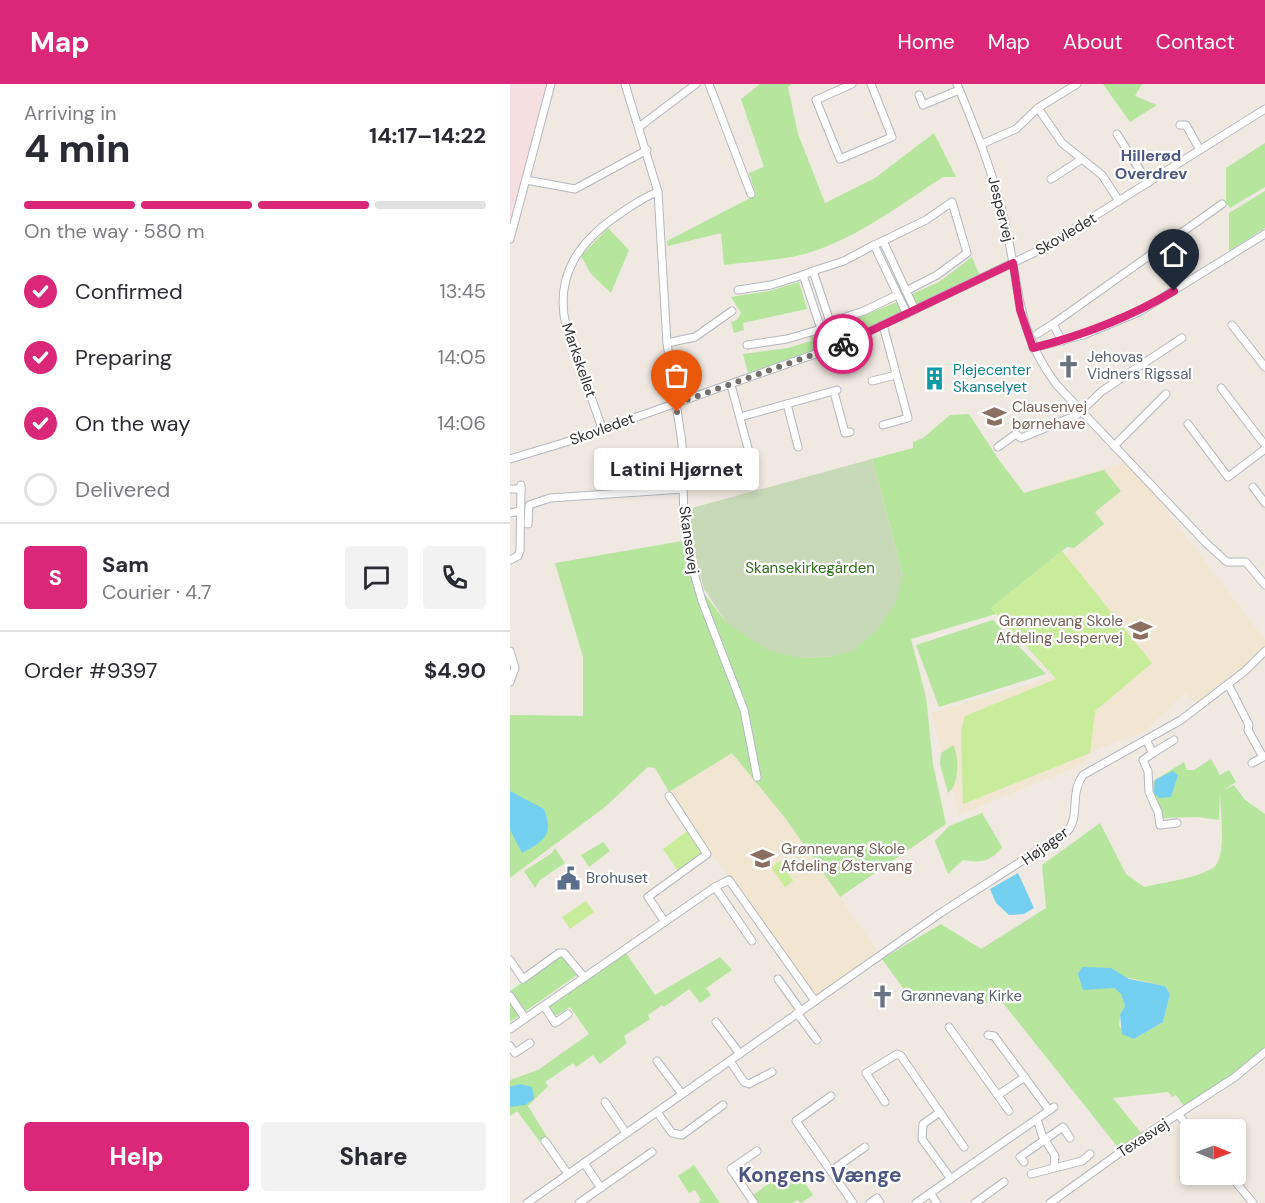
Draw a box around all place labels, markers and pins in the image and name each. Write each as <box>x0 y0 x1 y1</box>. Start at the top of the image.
pin <box>1148 229 1199 291</box>
place label: Jehovas Vidners Rigssal <box>1087 347 1192 384</box>
pin <box>651 350 702 412</box>
church icon: Jehovas Vidners Rigssal <box>1056 353 1082 379</box>
place label: Plejecenter Skanselyet <box>953 360 1032 397</box>
building icon: Plejecenter Skanselyet <box>922 366 948 392</box>
place label: Clausenvej børnehave <box>1012 397 1087 434</box>
school or university icon: Clausenvej børnehave <box>981 403 1007 429</box>
callout: Latini Hjørnet <box>594 448 759 490</box>
place label: Grønnevang Skole Afdeling Jespervej <box>996 611 1123 648</box>
school or university icon: Grønnevang Skole Afdeling Jespervej <box>1128 617 1154 643</box>
place label: Grønnevang Skole Afdeling Østervang <box>781 839 913 876</box>
school or university icon: Grønnevang Skole Afdeling Østervang <box>750 845 776 871</box>
public building icon: Brohuset <box>555 865 581 891</box>
place label: Brohuset <box>586 868 648 888</box>
church icon: Grønnevang Kirke <box>870 983 896 1009</box>
place label: Grønnevang Kirke <box>901 986 1022 1006</box>

